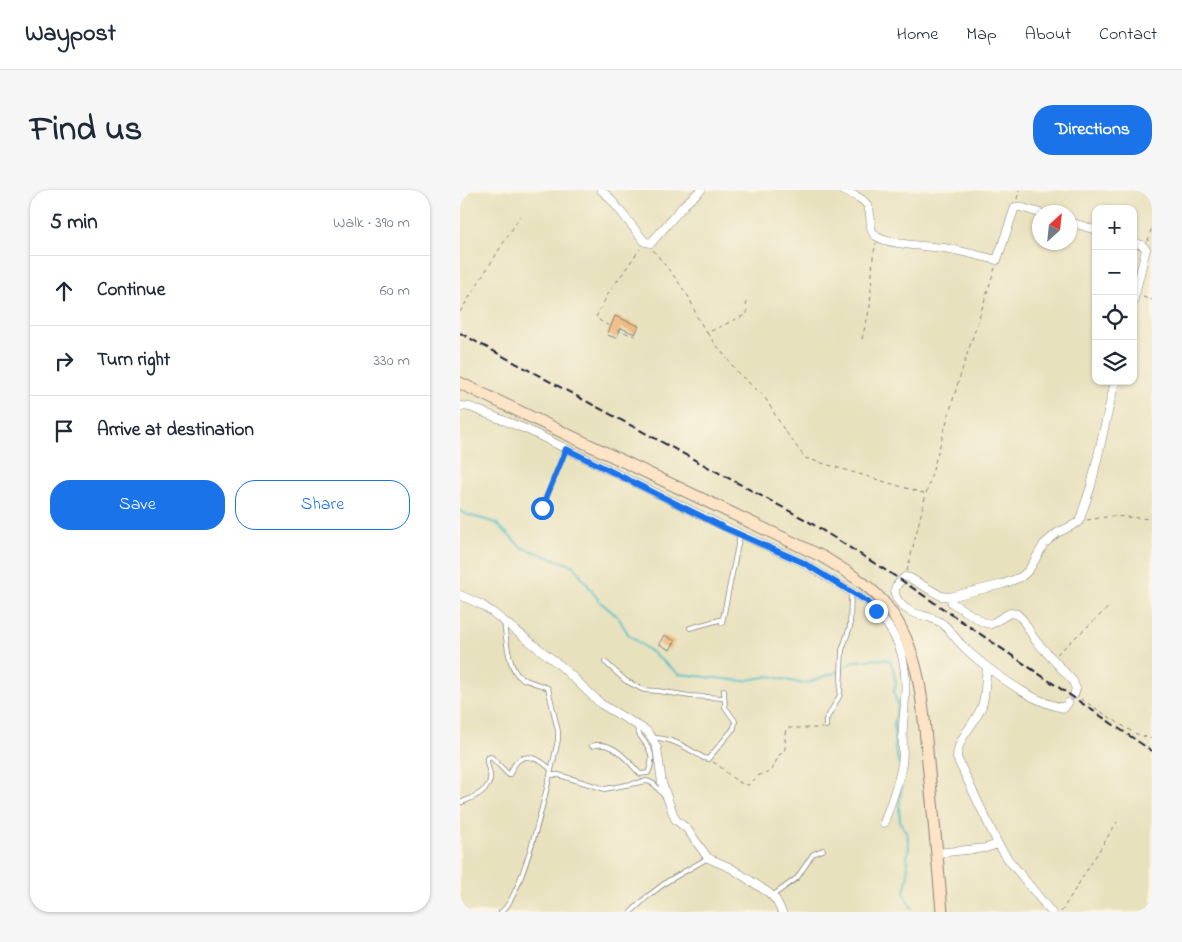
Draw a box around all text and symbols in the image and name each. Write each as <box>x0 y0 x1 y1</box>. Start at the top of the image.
text: Waypost <box>25 17 116 52</box>
text: Home <box>897 22 938 48</box>
text: Map <box>966 22 997 48</box>
text: About <box>1025 22 1071 48</box>
text: Contact <box>1099 22 1157 48</box>
text: Find us <box>30 105 142 156</box>
button: Directions <box>1033 105 1152 155</box>
north arrow <box>1032 205 1077 250</box>
map controls <box>1092 205 1137 385</box>
button: + <box>1092 205 1137 250</box>
text: 5 min <box>50 208 98 238</box>
text: Walk · 390 m <box>333 211 410 235</box>
button: − <box>1092 250 1137 295</box>
icon: ahead <box>50 277 78 305</box>
text: Continue <box>97 277 165 304</box>
text: 60 m <box>380 279 410 303</box>
button: locate <box>1092 295 1137 340</box>
button: layers <box>1092 340 1137 385</box>
icon: right <box>50 347 78 375</box>
text: Turn right <box>97 347 170 374</box>
text: 330 m <box>373 349 410 373</box>
icon: arrive <box>50 417 78 445</box>
text: Arrive at destination <box>97 417 254 444</box>
button: Save <box>50 480 225 530</box>
button: Share <box>235 480 410 530</box>
route start <box>531 497 554 520</box>
route end <box>865 600 888 623</box>

